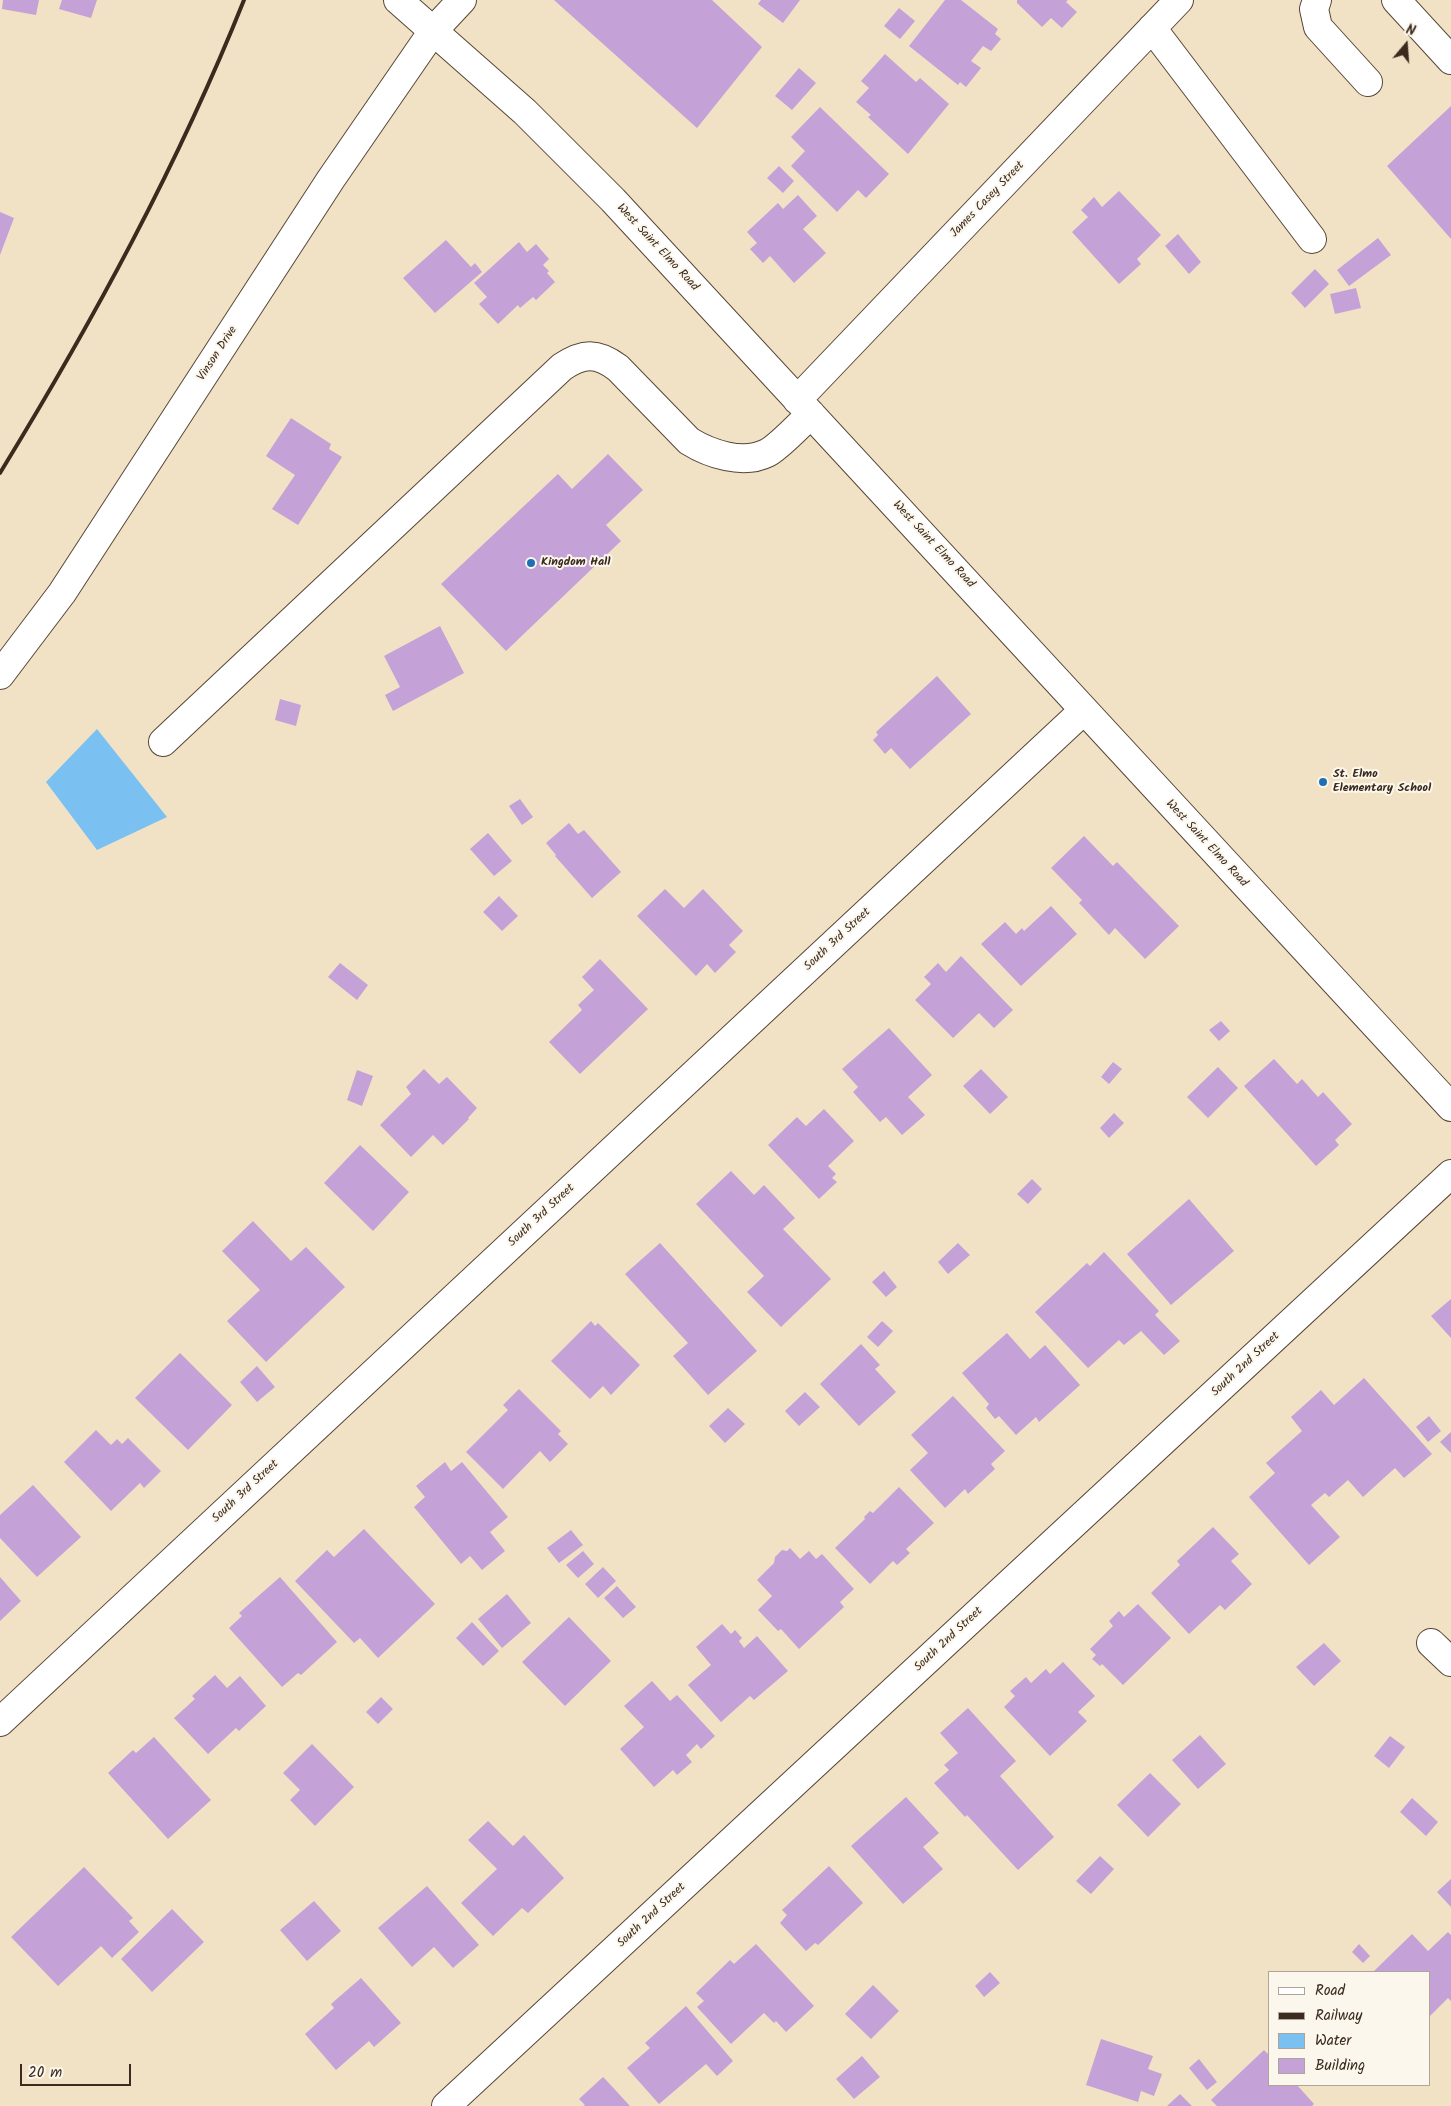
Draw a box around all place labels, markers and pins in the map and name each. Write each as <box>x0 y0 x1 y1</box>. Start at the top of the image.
place label: Kingdom Hall <box>541 556 610 570</box>
marker: Kingdom Hall <box>525 557 537 569</box>
place label: St. Elmo Elementary School <box>1333 768 1431 796</box>
marker: St. Elmo Elementary School <box>1317 776 1329 788</box>

